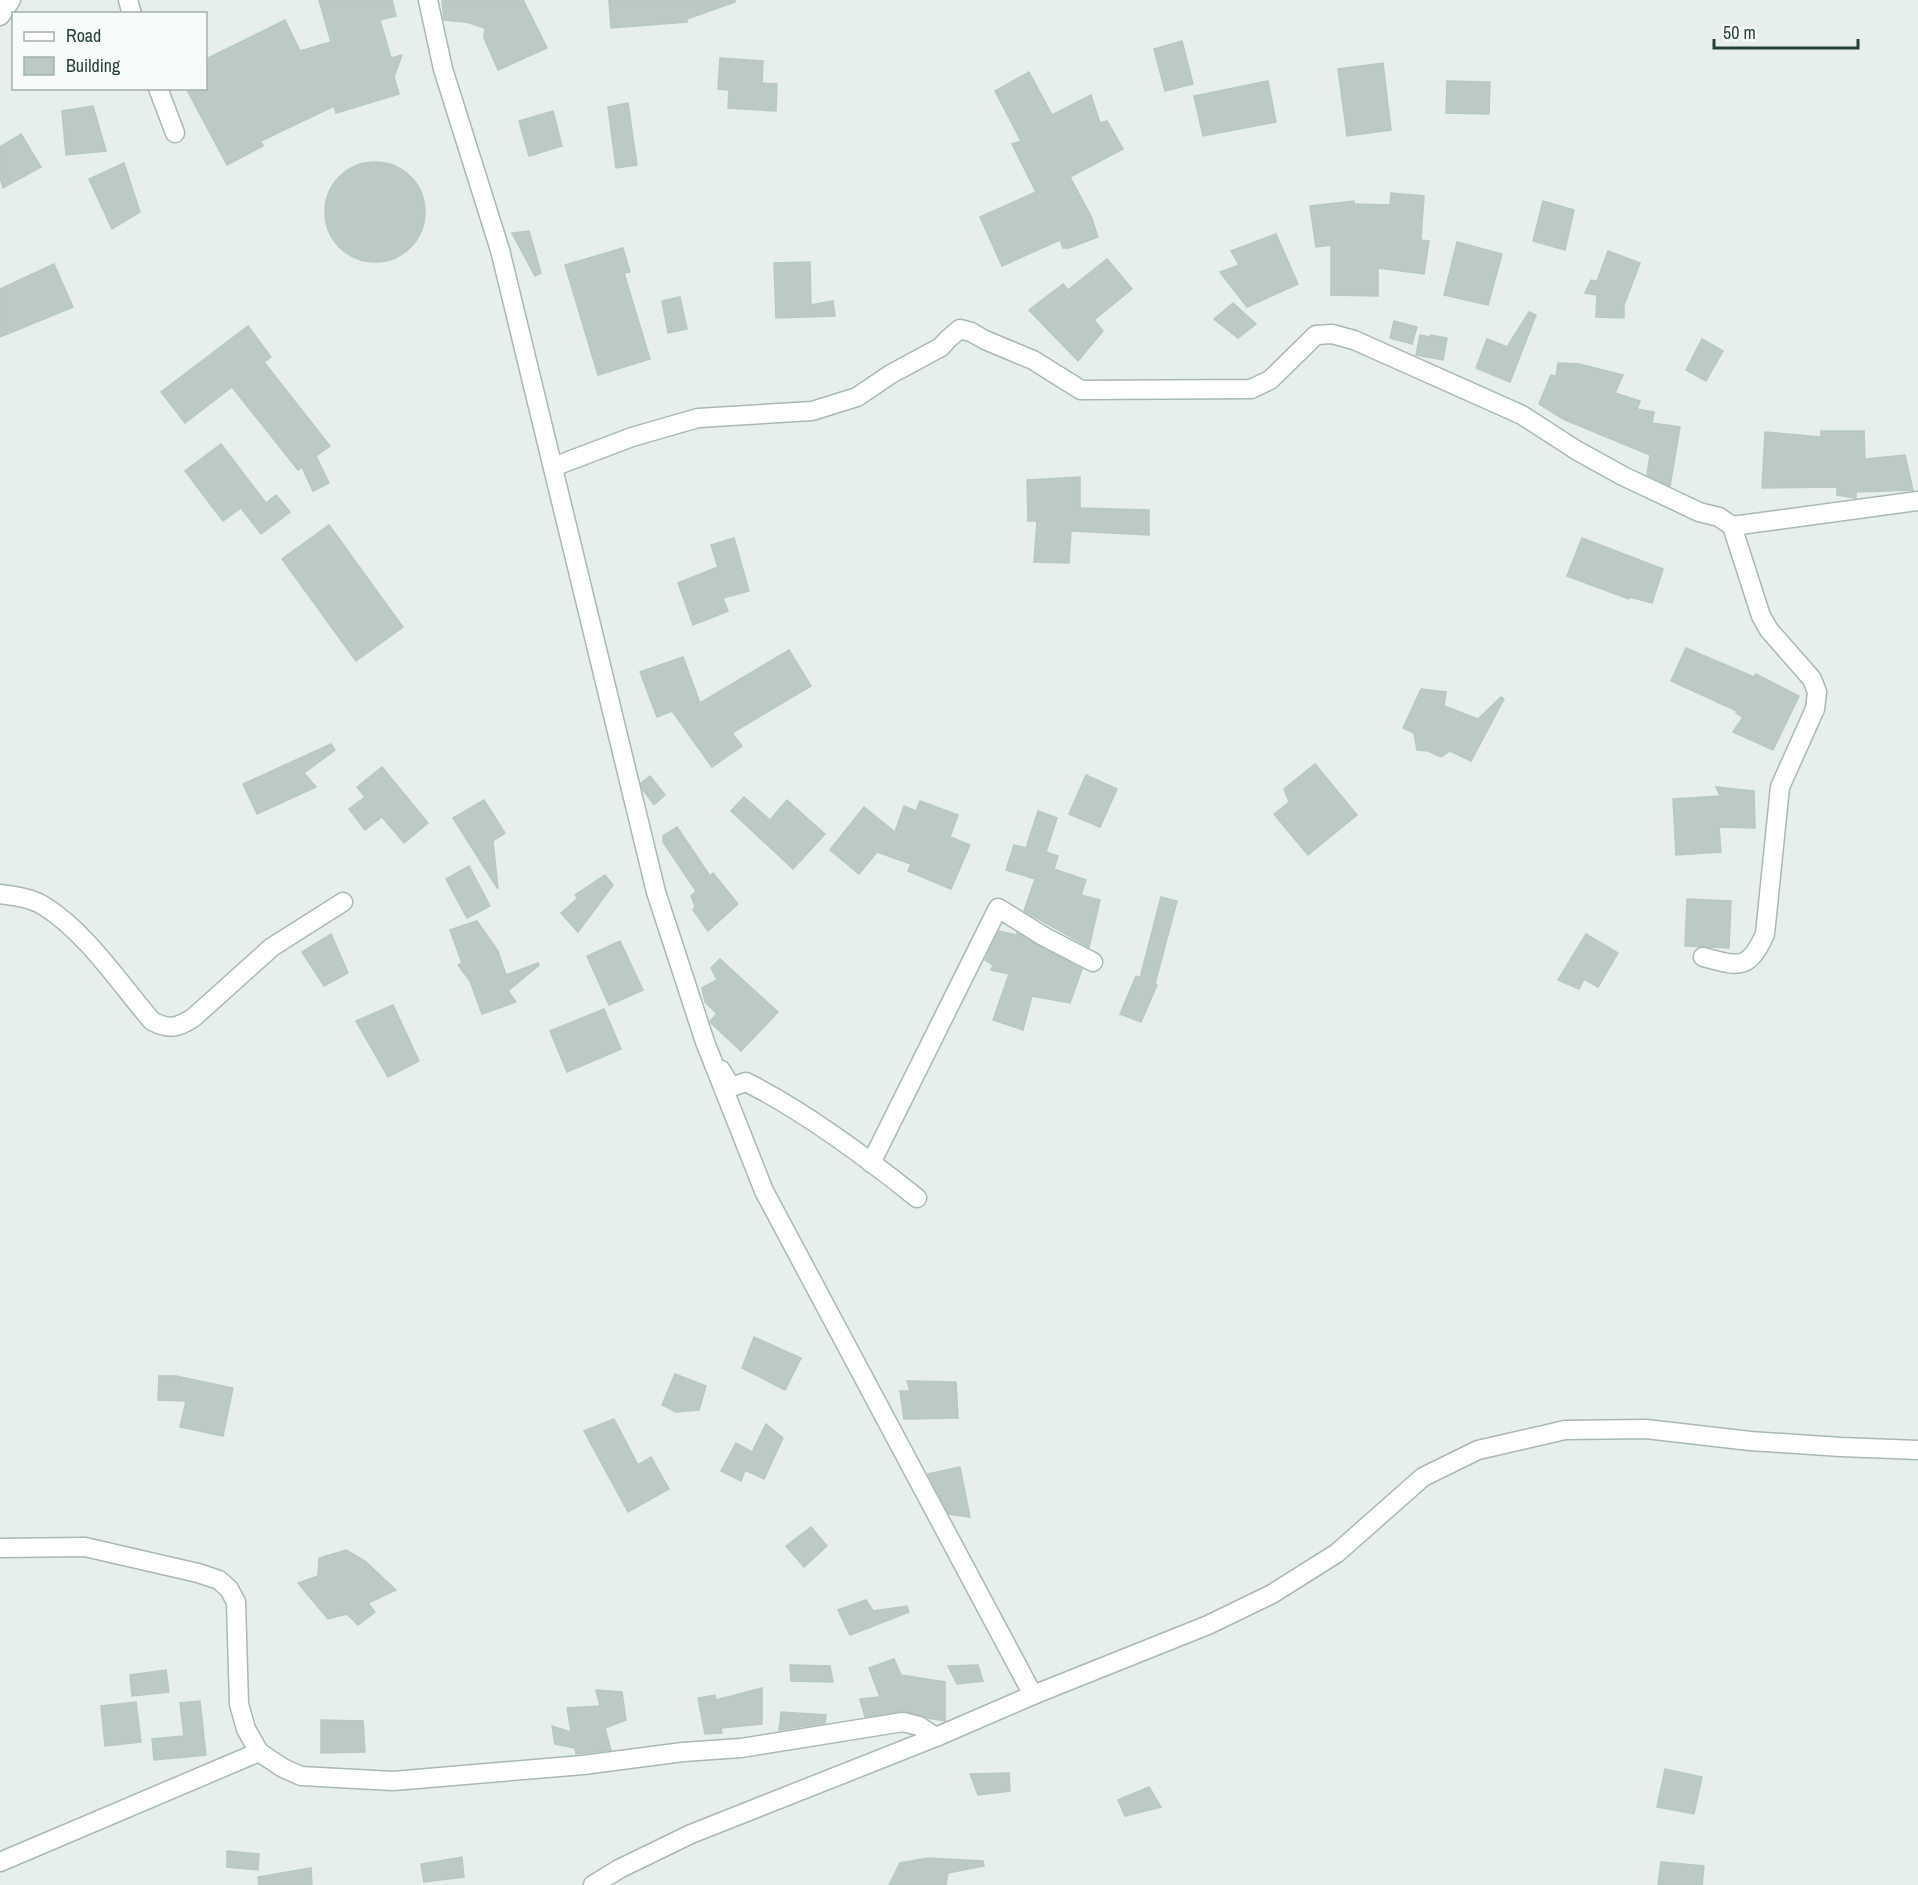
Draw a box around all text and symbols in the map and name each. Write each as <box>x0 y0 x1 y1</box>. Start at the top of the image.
legend <box>12 12 207 90</box>
scale bar <box>1714 12 1858 50</box>
text: 50 m <box>1723 20 1756 45</box>
text: Road <box>66 23 101 48</box>
text: Building <box>66 53 121 78</box>

